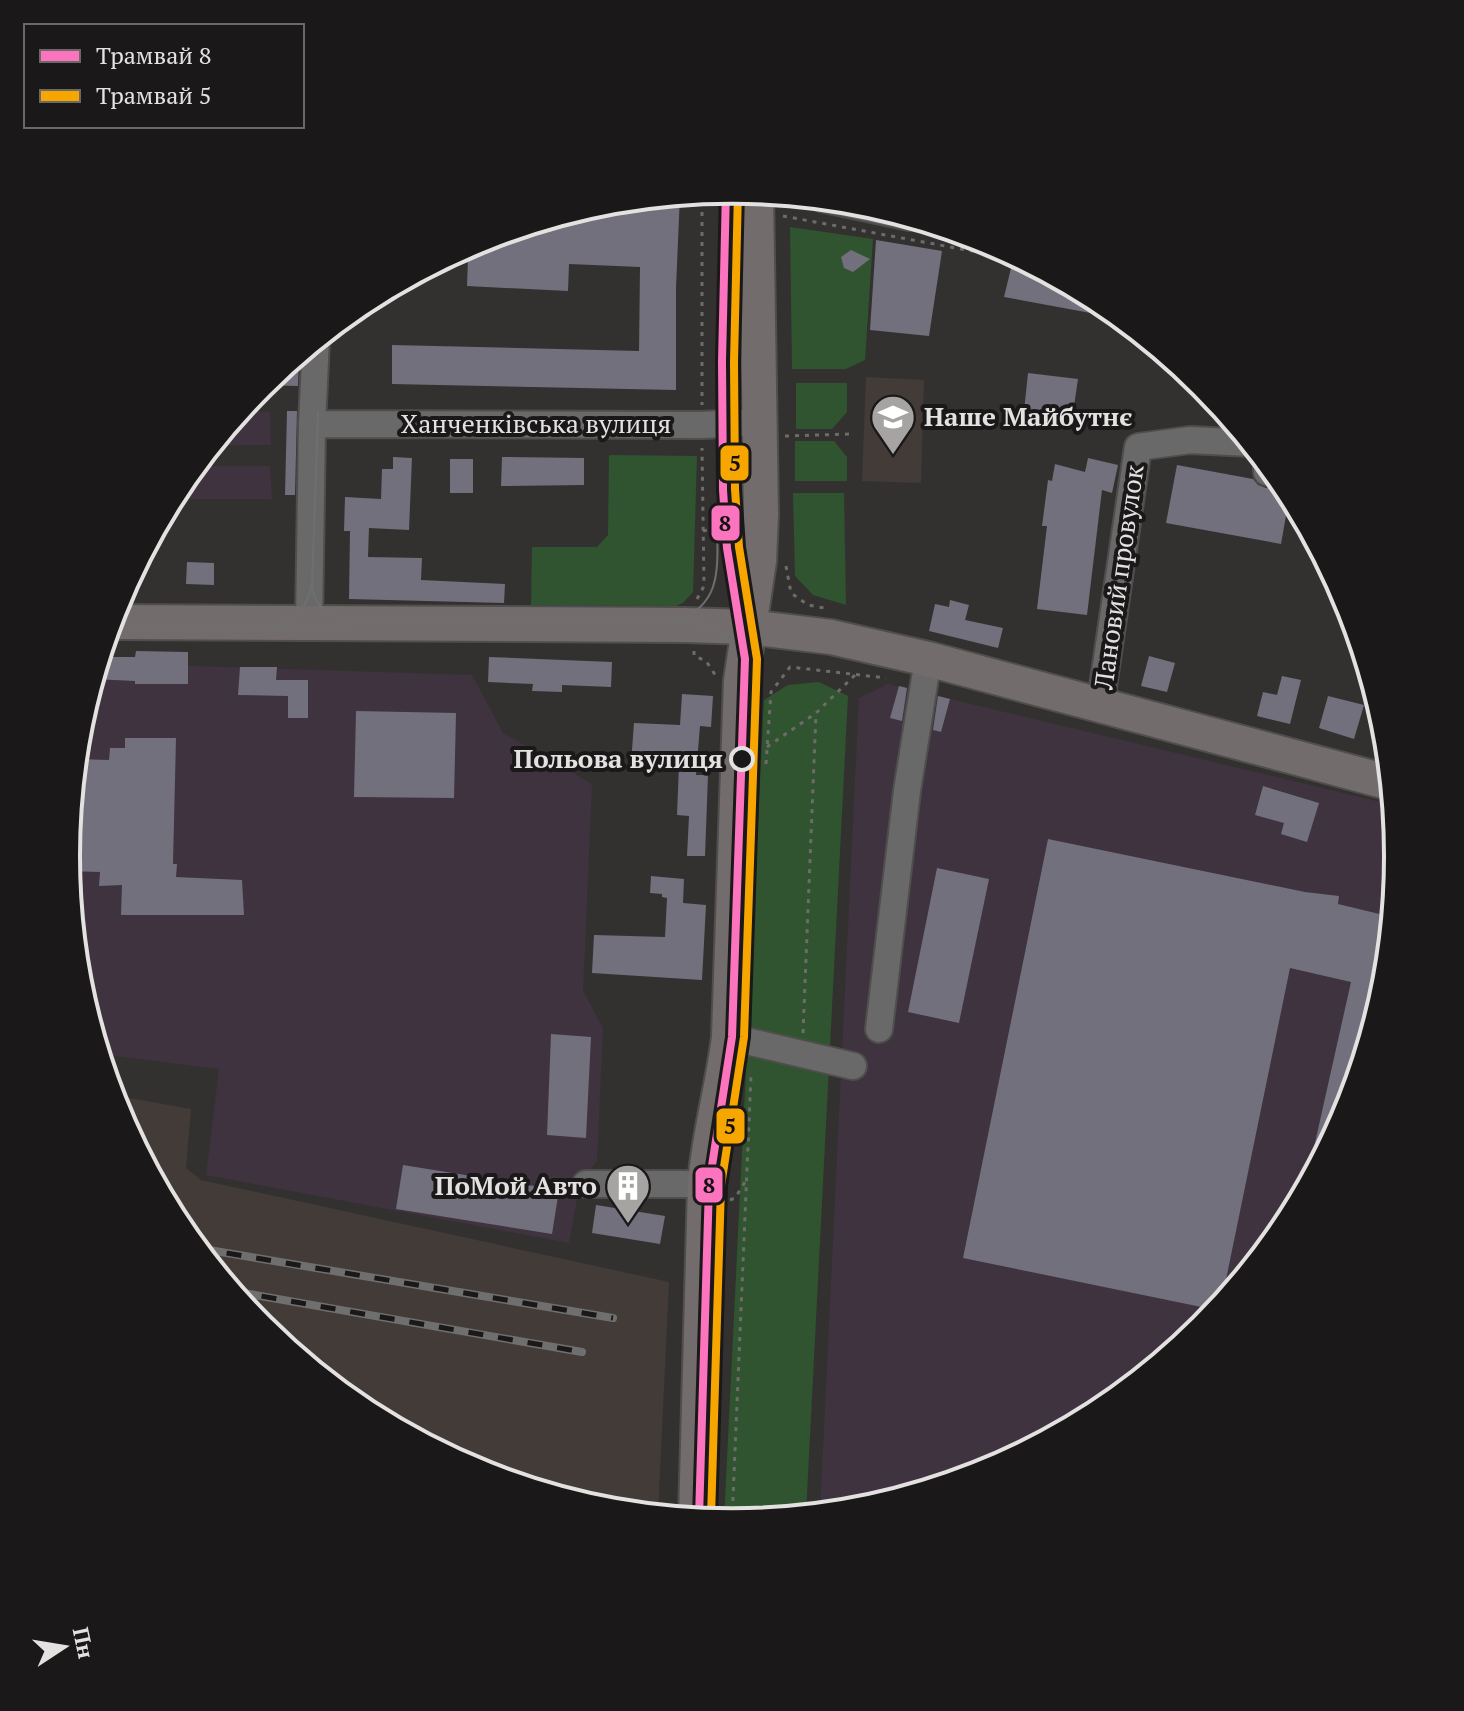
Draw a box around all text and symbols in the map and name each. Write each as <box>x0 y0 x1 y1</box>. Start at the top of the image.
legend <box>24 24 304 128</box>
text: Трамвай 8 <box>96 39 212 71</box>
text: Трамвай 5 <box>96 79 212 111</box>
school or university icon: Наше Майбутнє <box>869 393 917 456</box>
place label: Наше Майбутнє <box>924 399 1132 433</box>
street label: Ханченківська вулиця <box>401 406 671 440</box>
line badge: 5 <box>719 444 750 482</box>
text: 5 <box>729 448 741 477</box>
street label: Лановий провулок <box>1085 462 1151 692</box>
line badge: 8 <box>710 504 741 542</box>
text: 8 <box>719 508 731 537</box>
place label: Польова вулиця <box>514 741 723 775</box>
marker: Польова вулиця <box>730 747 754 771</box>
line badge: 5 <box>715 1107 746 1145</box>
text: 5 <box>724 1111 736 1140</box>
building icon: ПоМой Авто <box>604 1162 652 1225</box>
line badge: 8 <box>694 1166 724 1204</box>
place label: ПоМой Авто <box>435 1168 597 1202</box>
text: 8 <box>703 1170 715 1199</box>
north arrow <box>24 1607 104 1687</box>
text: Пн <box>67 1624 101 1661</box>

